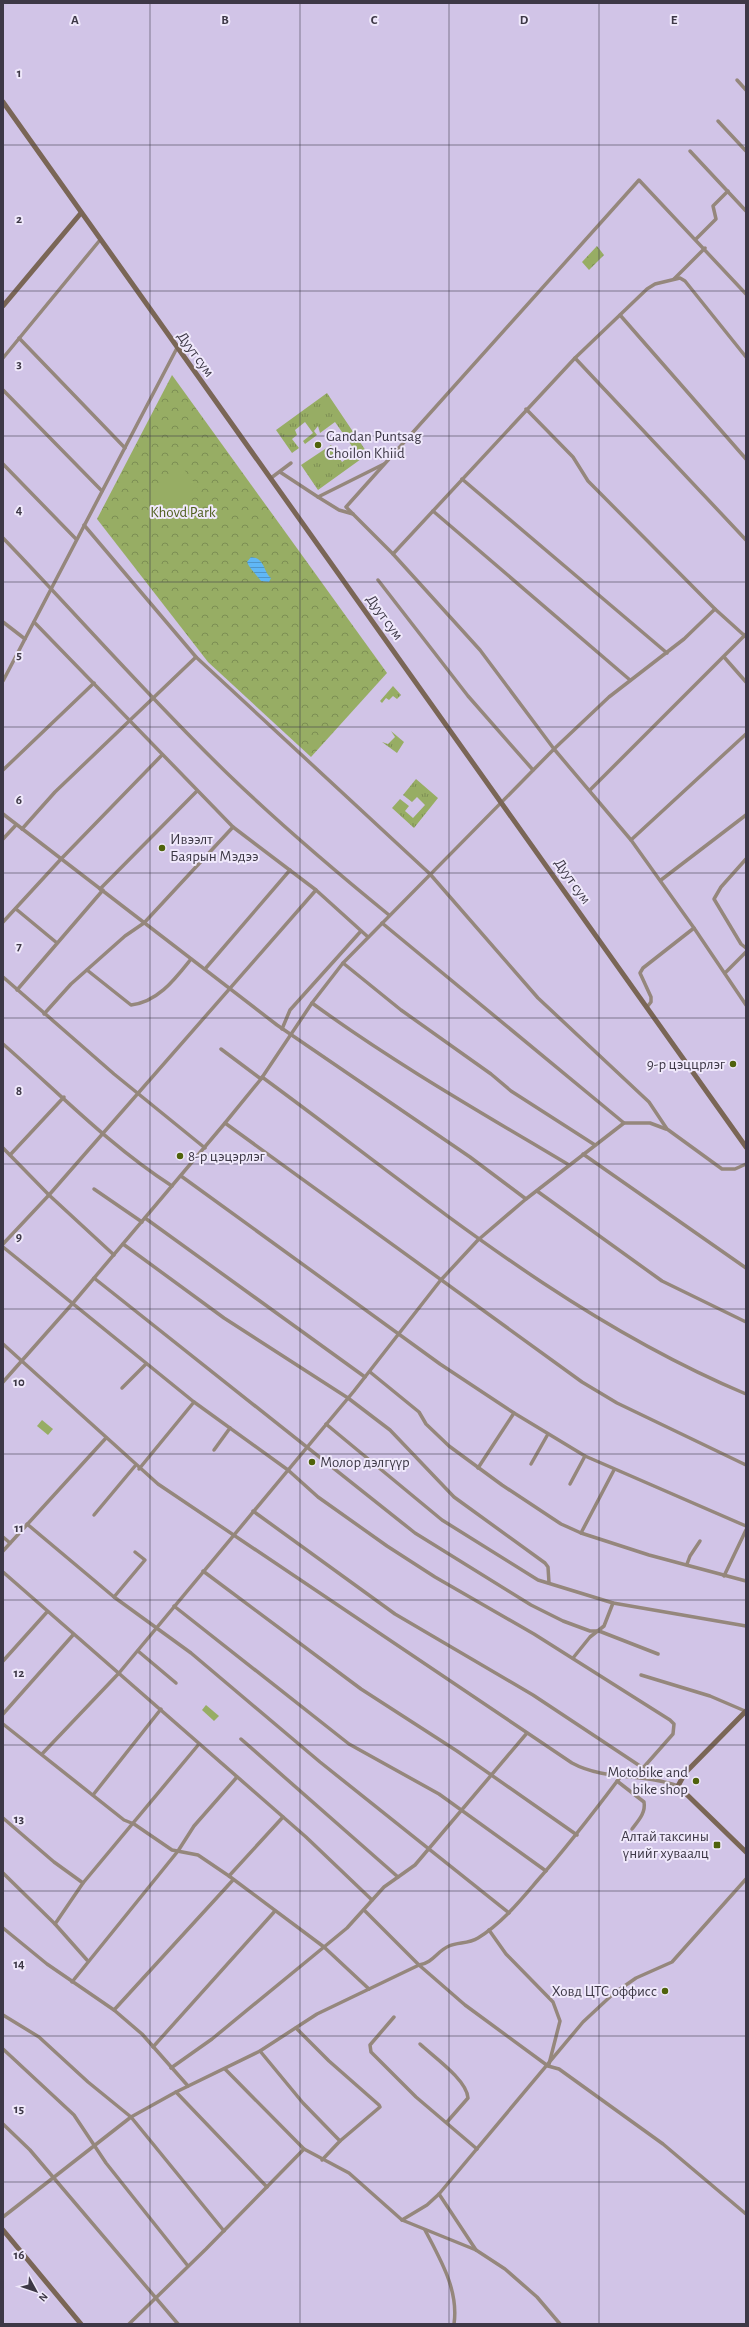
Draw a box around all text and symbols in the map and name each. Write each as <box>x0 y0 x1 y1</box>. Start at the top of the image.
text: A <box>71 14 79 27</box>
text: B <box>221 14 229 27</box>
text: C <box>371 14 378 27</box>
text: D <box>520 14 529 27</box>
text: E <box>671 14 678 27</box>
text: 1 <box>17 67 21 80</box>
text: 2 <box>16 213 22 226</box>
street label: Дуут сум <box>174 329 217 380</box>
text: 3 <box>16 358 22 371</box>
place label: Gandan Puntsag Choilon Khiid <box>326 429 422 461</box>
marker: Gandan Puntsag Choilon Khiid <box>313 440 323 450</box>
text: 4 <box>16 504 23 517</box>
park label: Khovd Park <box>150 505 216 520</box>
street label: Дуут сум <box>363 592 406 643</box>
text: 5 <box>16 649 22 662</box>
text: 6 <box>16 794 22 807</box>
place label: Ивээлт Баярын Мэдээ <box>170 832 258 864</box>
marker: Ивээлт Баярын Мэдээ <box>157 843 167 853</box>
street label: Дуут сум <box>552 856 594 907</box>
text: 7 <box>16 940 22 953</box>
place label: 9-р цэццрлэг <box>647 1057 726 1072</box>
marker: 9-р цэццрлэг <box>728 1059 738 1069</box>
text: 8 <box>16 1085 22 1098</box>
place label: 8-р цэцэрлэг <box>188 1149 266 1164</box>
marker: 8-р цэцэрлэг <box>175 1151 185 1161</box>
text: 9 <box>16 1231 22 1244</box>
text: 10 <box>13 1376 25 1389</box>
place label: Молор дэлгүүр <box>320 1455 410 1470</box>
marker: Молор дэлгүүр <box>307 1457 317 1467</box>
text: 11 <box>14 1522 24 1535</box>
text: 12 <box>14 1667 24 1680</box>
place label: Motobike and bike shop <box>608 1765 688 1797</box>
marker: Motobike and bike shop <box>691 1776 701 1786</box>
text: 13 <box>14 1813 25 1826</box>
place label: Алтай таксины үнийг хуваалц <box>621 1829 709 1861</box>
marker: Алтай таксины үнийг хуваалц <box>712 1840 722 1850</box>
text: 14 <box>13 1958 25 1971</box>
place label: Ховд ЦТС оффисс <box>552 1984 657 1999</box>
marker: Ховд ЦТС оффисс <box>660 1986 670 1996</box>
text: 15 <box>14 2103 25 2116</box>
text: 16 <box>14 2249 24 2262</box>
north arrow <box>16 2271 56 2311</box>
text: N <box>37 2291 50 2304</box>

